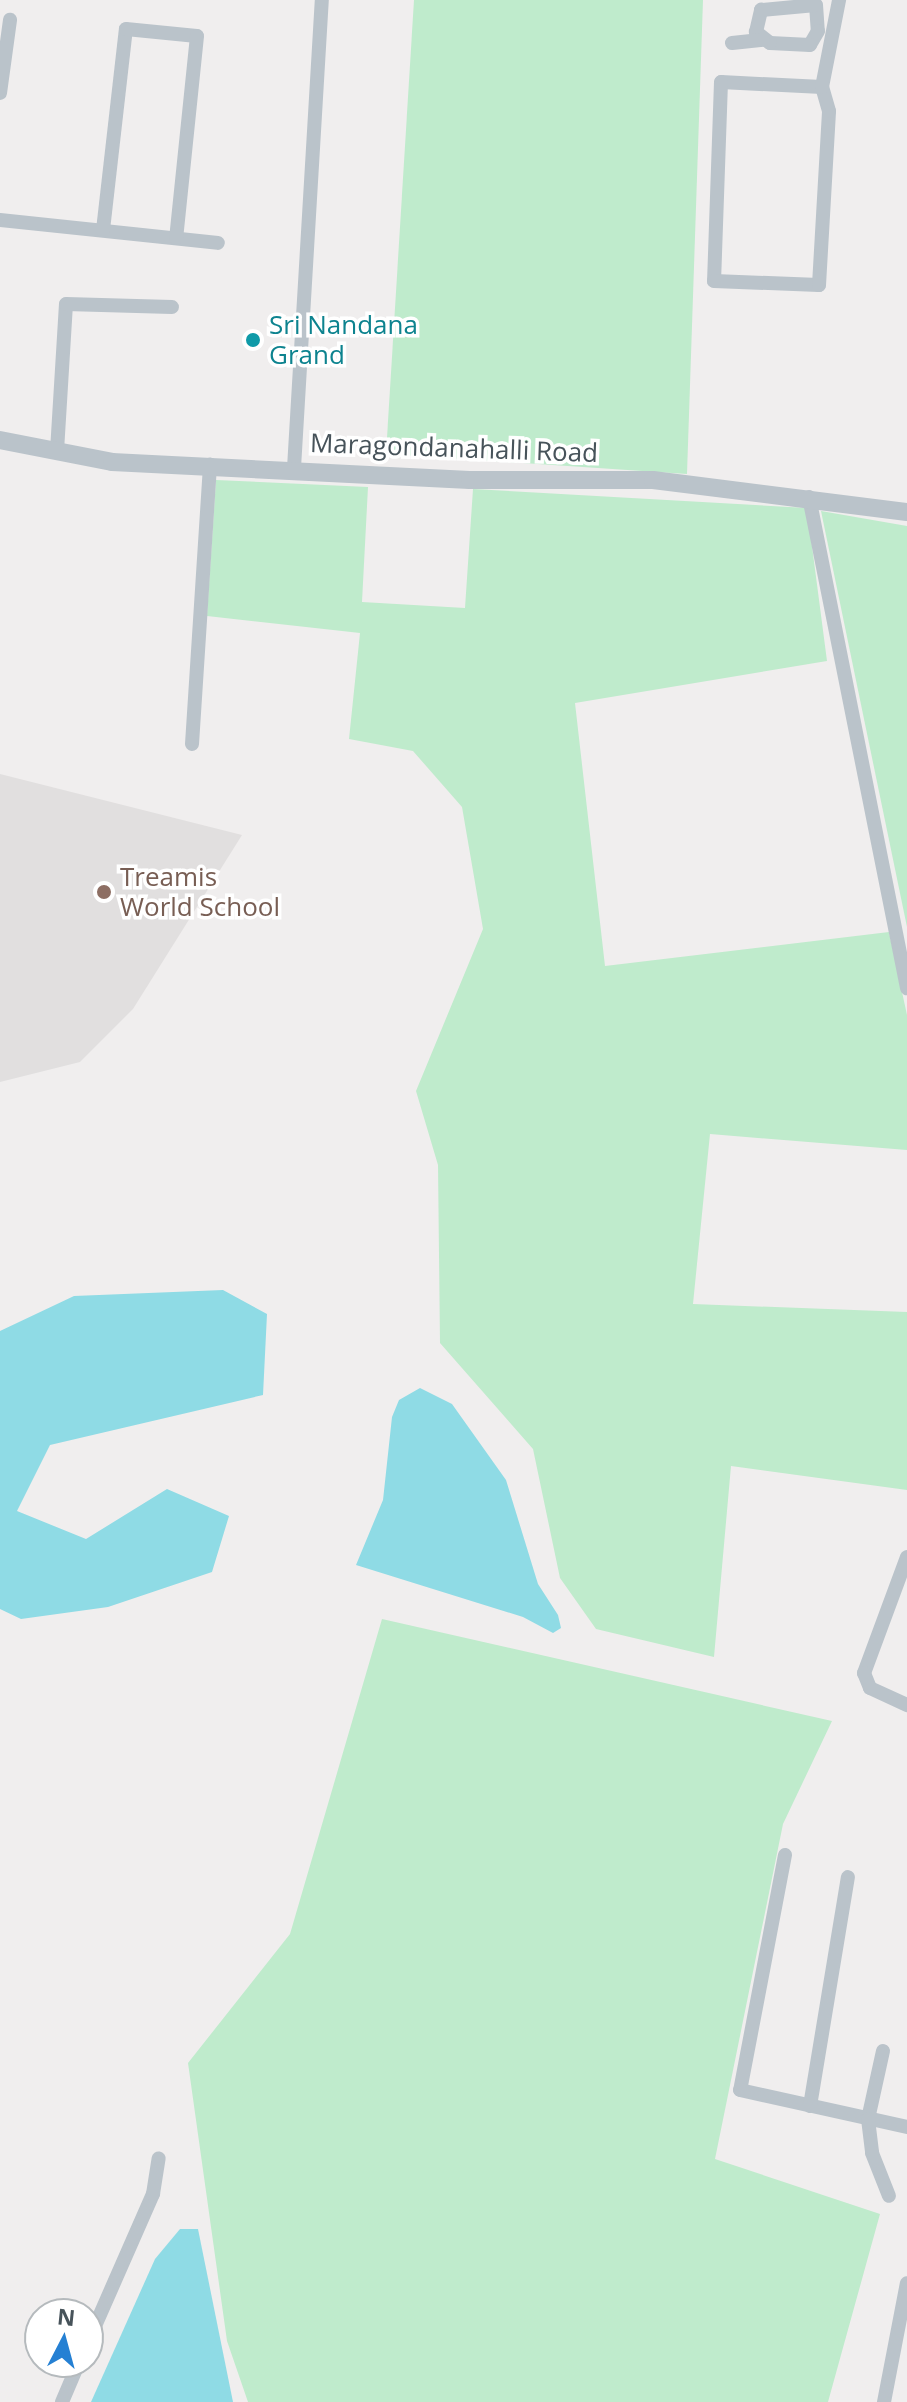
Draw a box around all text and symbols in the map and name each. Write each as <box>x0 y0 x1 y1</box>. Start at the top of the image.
place label: Sri Nandana Grand <box>269 309 418 370</box>
marker: Sri Nandana Grand <box>244 331 262 349</box>
street label: Maragondanahalli Road <box>309 427 599 469</box>
place label: Treamis World School <box>120 861 280 922</box>
marker: Treamis World School <box>95 883 113 901</box>
north arrow <box>24 2298 104 2378</box>
text: N <box>56 2300 77 2332</box>

